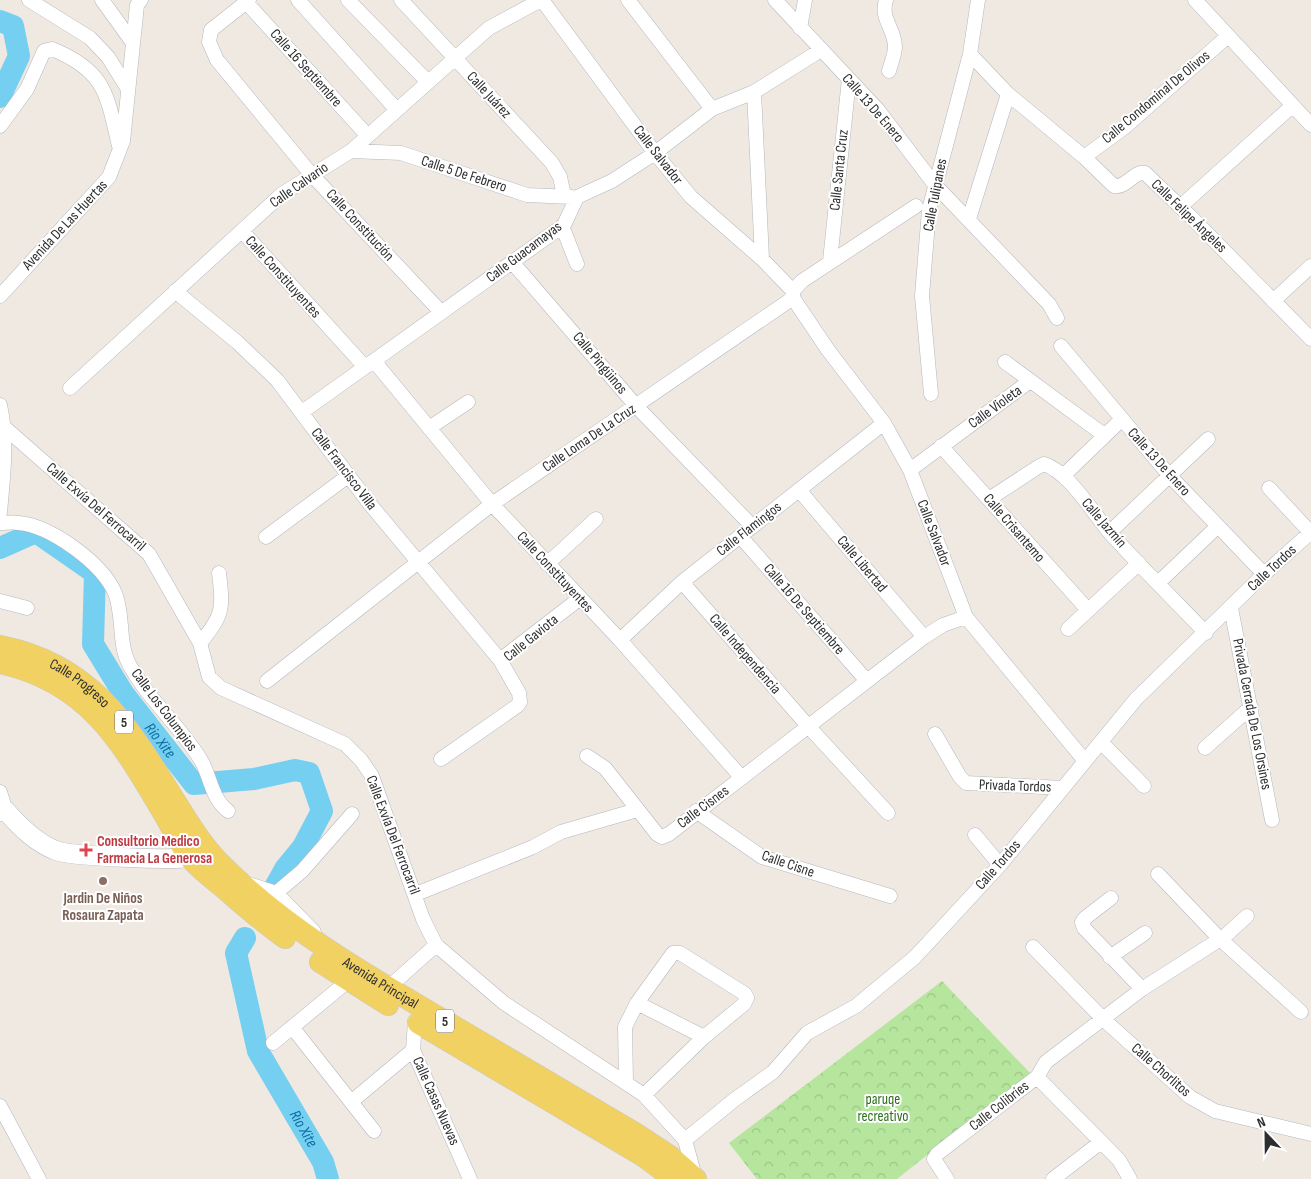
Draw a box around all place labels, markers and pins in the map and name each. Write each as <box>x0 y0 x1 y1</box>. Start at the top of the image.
place label: Consultorio Medico Farmacia La Generosa <box>97 832 212 868</box>
marker: Consultorio Medico Farmacia La Generosa <box>79 843 93 857</box>
marker: Jardin De Niños Rosaura Zapata <box>97 875 109 887</box>
place label: Jardin De Niños Rosaura Zapata <box>62 889 144 925</box>

